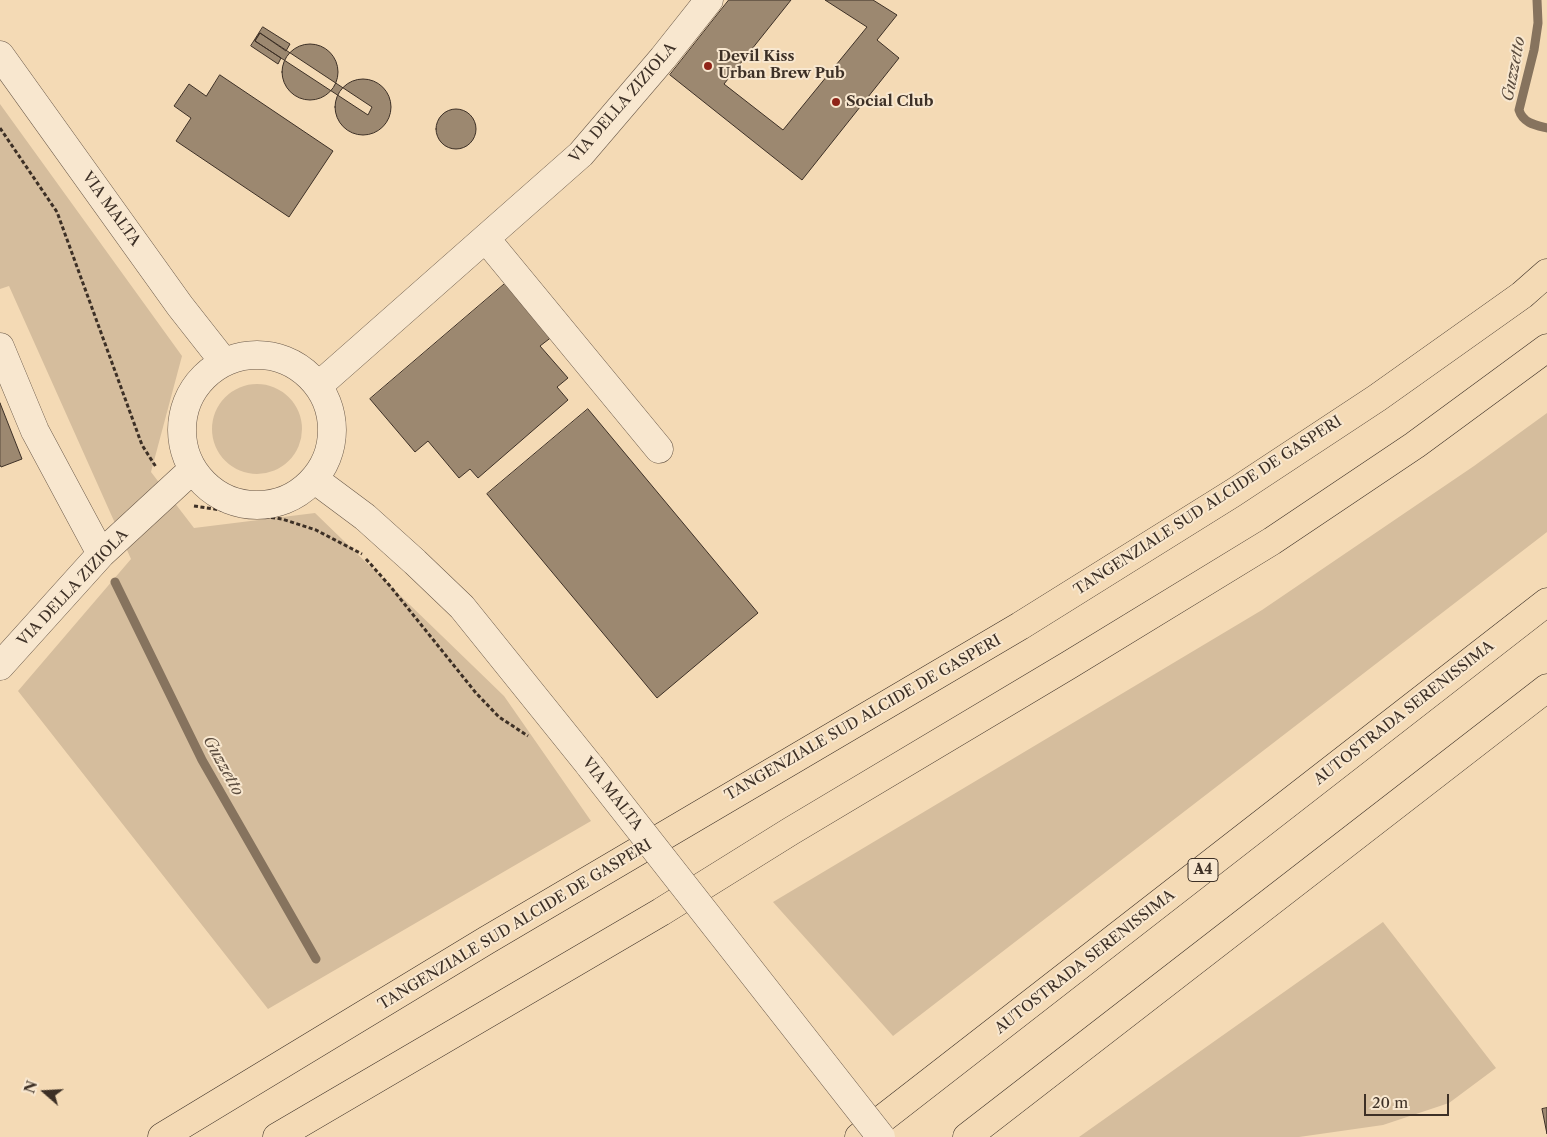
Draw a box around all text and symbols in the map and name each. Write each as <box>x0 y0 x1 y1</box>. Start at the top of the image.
water label: Guzzetto <box>1498 35 1530 103</box>
street label: VIA DELLA ZIZIOLA <box>566 39 680 167</box>
place label: Devil Kiss Urban Brew Pub <box>718 48 845 83</box>
marker: Devil Kiss Urban Brew Pub <box>702 60 714 72</box>
place label: Social Club <box>846 93 934 111</box>
marker: Social Club <box>830 96 842 108</box>
street label: VIA MALTA <box>78 168 144 250</box>
street label: TANGENZIALE SUD ALCIDE DE GASPERI <box>1071 412 1345 600</box>
street label: VIA DELLA ZIZIOLA <box>14 526 132 650</box>
street label: TANGENZIALE SUD ALCIDE DE GASPERI <box>722 631 1004 805</box>
street label: AUTOSTRADA SERENISSIMA <box>1310 637 1498 789</box>
water label: Guzzetto <box>199 733 247 799</box>
street label: VIA MALTA <box>578 754 646 834</box>
street label: TANGENZIALE SUD ALCIDE DE GASPERI <box>375 836 655 1014</box>
road number: A4 <box>1188 858 1218 882</box>
street label: AUTOSTRADA SERENISSIMA <box>991 886 1179 1038</box>
north arrow <box>20 1067 70 1117</box>
text: N <box>20 1078 41 1096</box>
scale bar <box>1367 1084 1452 1116</box>
text: 20 m <box>1372 1093 1408 1112</box>

